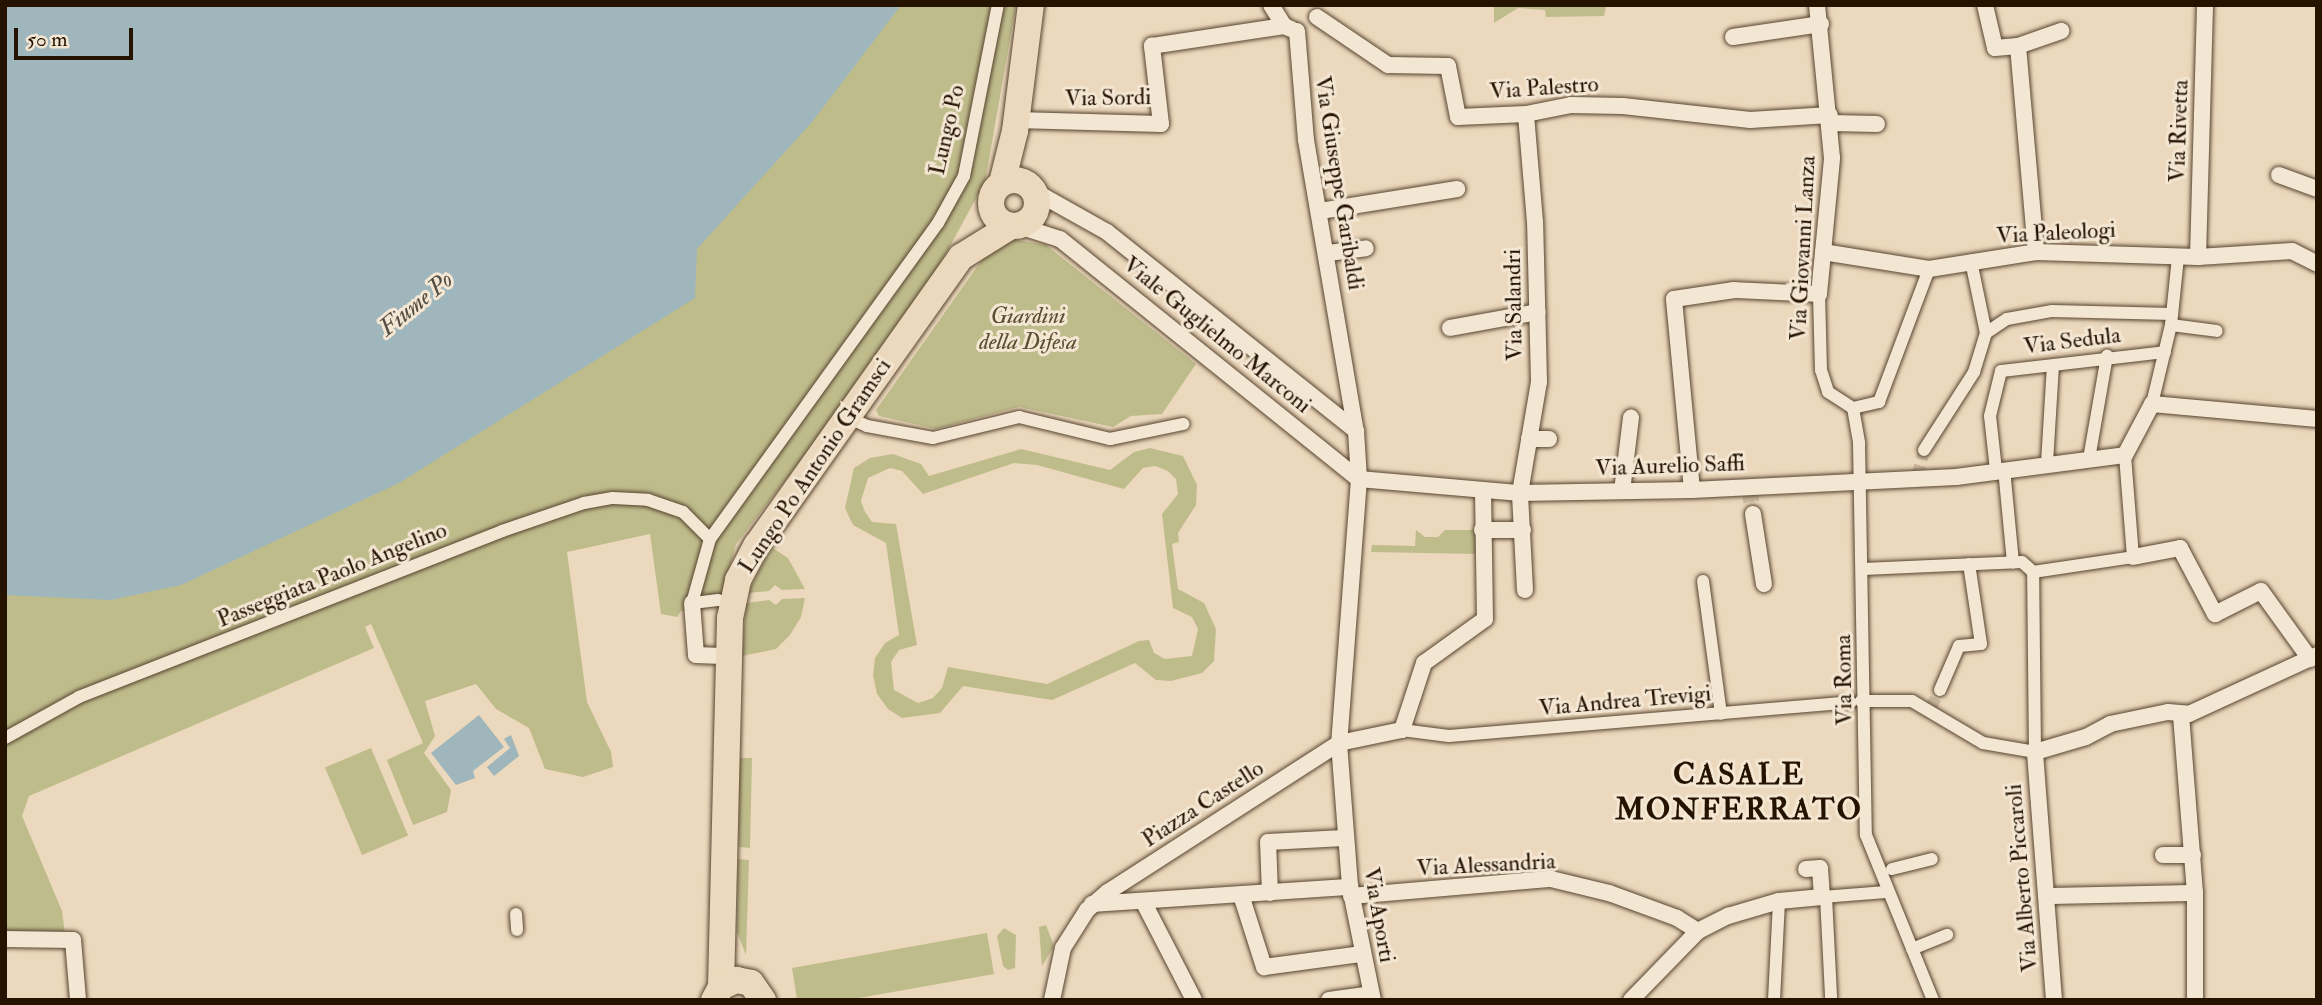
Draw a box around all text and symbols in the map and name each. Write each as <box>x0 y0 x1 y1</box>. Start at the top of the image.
scale bar <box>18 14 136 58</box>
text: 50 m <box>27 26 68 53</box>
street label: Via Palestro <box>1489 70 1599 106</box>
street label: Via Giuseppe Garibaldi <box>1308 74 1370 292</box>
street label: Via Rivetta <box>2163 79 2195 183</box>
street label: Lungo Po <box>923 82 971 178</box>
street label: Via Sordi <box>1065 83 1151 113</box>
street label: Via Giovanni Lanza <box>1784 155 1822 341</box>
street label: Via Paleologi <box>1996 216 2116 250</box>
street label: Via Salandri <box>1499 249 1529 361</box>
street label: Viale Guglielmo Marconi <box>1117 251 1317 419</box>
water label: Fiume Po <box>373 266 459 342</box>
park label: Giardini della Difesa <box>979 302 1077 356</box>
street label: Via Sedula <box>2022 321 2122 361</box>
street label: Lungo Po Antonio Gramsci <box>733 353 897 579</box>
street label: Via Aurelio Saffi <box>1595 450 1745 482</box>
street label: Passeggiata Paolo Angelino <box>213 516 451 634</box>
street label: Via Roma <box>1829 634 1859 726</box>
street label: Via Andrea Trevigi <box>1538 680 1712 722</box>
street label: Piazza Castello <box>1137 754 1269 854</box>
district label: CASALE MONFERRATO <box>1616 757 1862 828</box>
street label: Via Alberto Piccaroli <box>2000 783 2044 973</box>
street label: Via Alessandria <box>1416 848 1556 882</box>
street label: Via Aporti <box>1357 865 1401 965</box>

